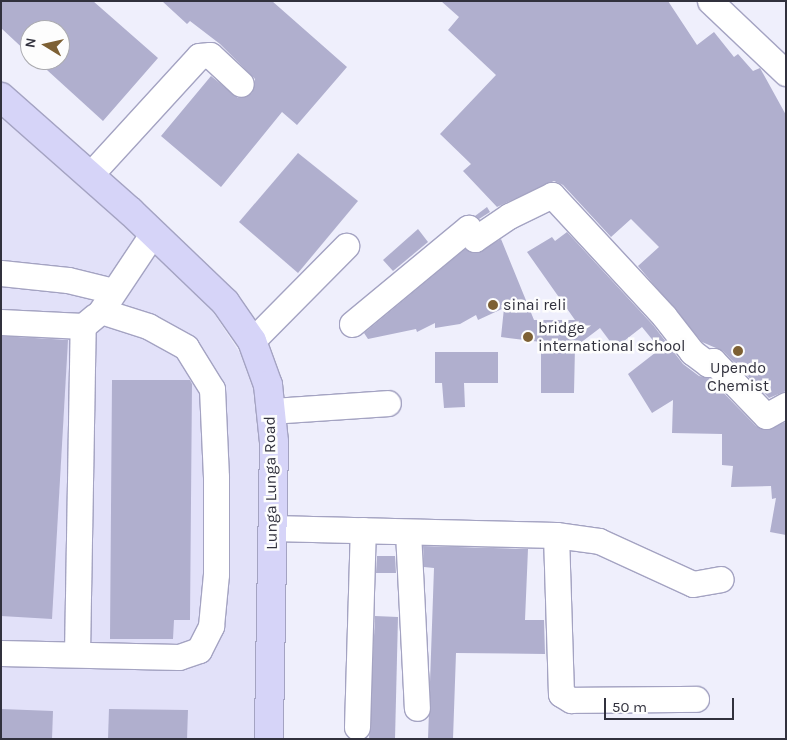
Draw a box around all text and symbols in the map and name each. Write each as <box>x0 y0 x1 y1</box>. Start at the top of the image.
north arrow <box>20 20 70 70</box>
text: N <box>21 36 40 49</box>
place label: sinai reli <box>503 295 566 315</box>
marker: sinai reli <box>487 299 499 311</box>
place label: bridge international school <box>538 318 685 356</box>
marker: bridge international school <box>522 331 534 343</box>
marker: Upendo Chemist <box>732 345 744 357</box>
place label: Upendo Chemist <box>707 358 769 396</box>
street label: Lunga Lunga Road <box>260 416 282 550</box>
scale bar <box>607 688 737 720</box>
text: 50 m <box>612 698 647 716</box>

